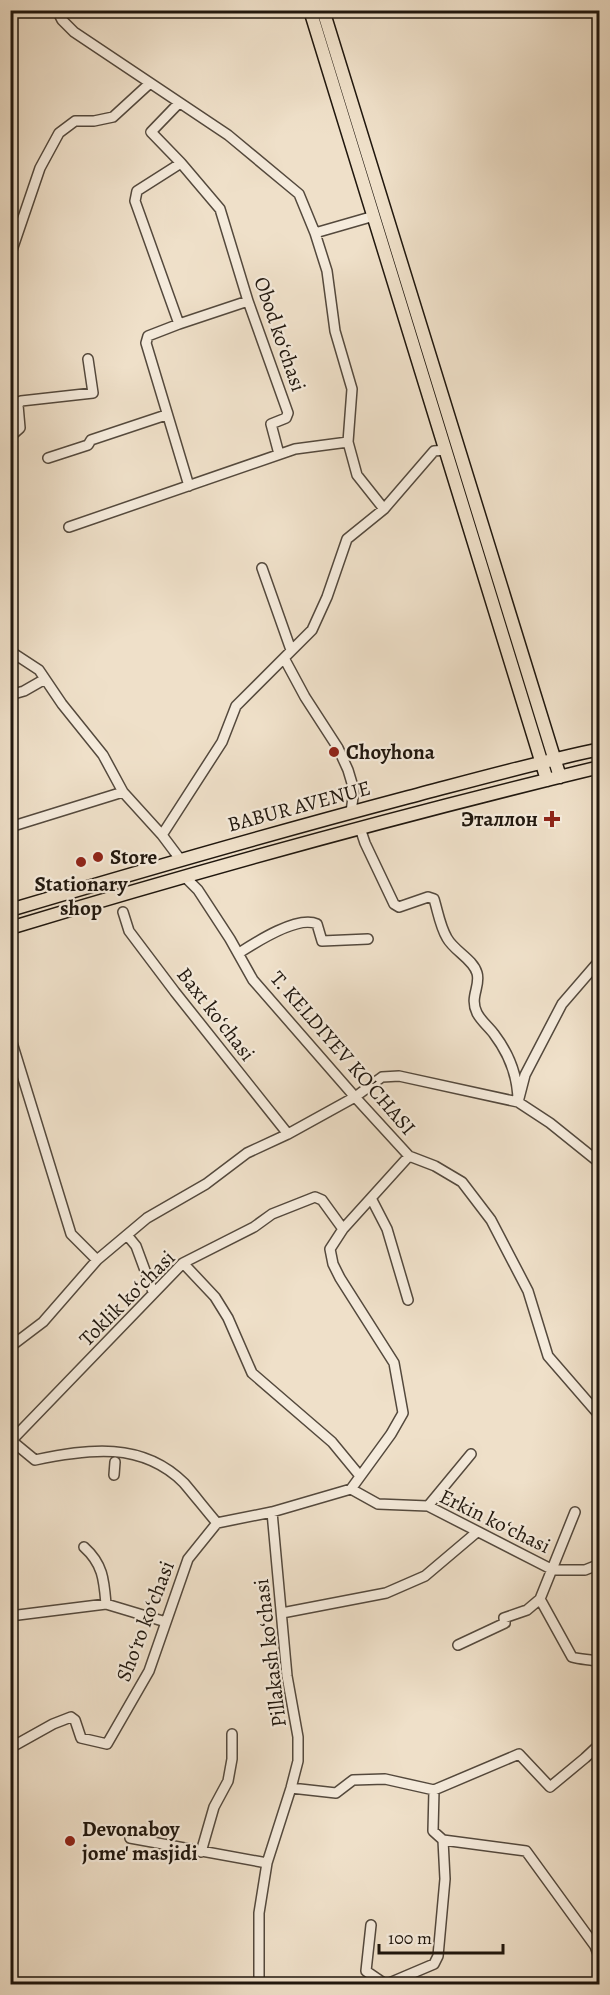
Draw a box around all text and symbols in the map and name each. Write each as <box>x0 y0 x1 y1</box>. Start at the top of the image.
street label: Obod koʻchasi <box>247 273 313 395</box>
place label: Choyhona <box>346 738 436 766</box>
marker: Choyhona <box>327 745 341 759</box>
street label: BABUR AVENUE <box>224 773 374 839</box>
place label: Эталлон <box>461 805 538 833</box>
marker: Эталлон <box>543 810 561 828</box>
place label: Store <box>110 843 158 871</box>
marker: Store <box>91 850 105 864</box>
marker: Stationary shop <box>74 855 88 869</box>
place label: Stationary shop <box>35 870 129 922</box>
street label: Baxt koʻchasi <box>171 961 262 1067</box>
street label: T. KELDIYEV KO'CHASI <box>264 965 422 1141</box>
street label: Toklik koʻchasi <box>73 1244 181 1352</box>
street label: Erkin koʻchasi <box>435 1482 555 1560</box>
street label: Shoʻro koʻchasi <box>109 1557 181 1685</box>
street label: Pillakash koʻchasi <box>247 1577 293 1729</box>
place label: Devonaboy jome' masjidi <box>82 1815 198 1867</box>
marker: Devonaboy jome' masjidi <box>63 1834 77 1848</box>
scale bar <box>379 1917 504 1955</box>
text: 100 m <box>388 1926 432 1950</box>

